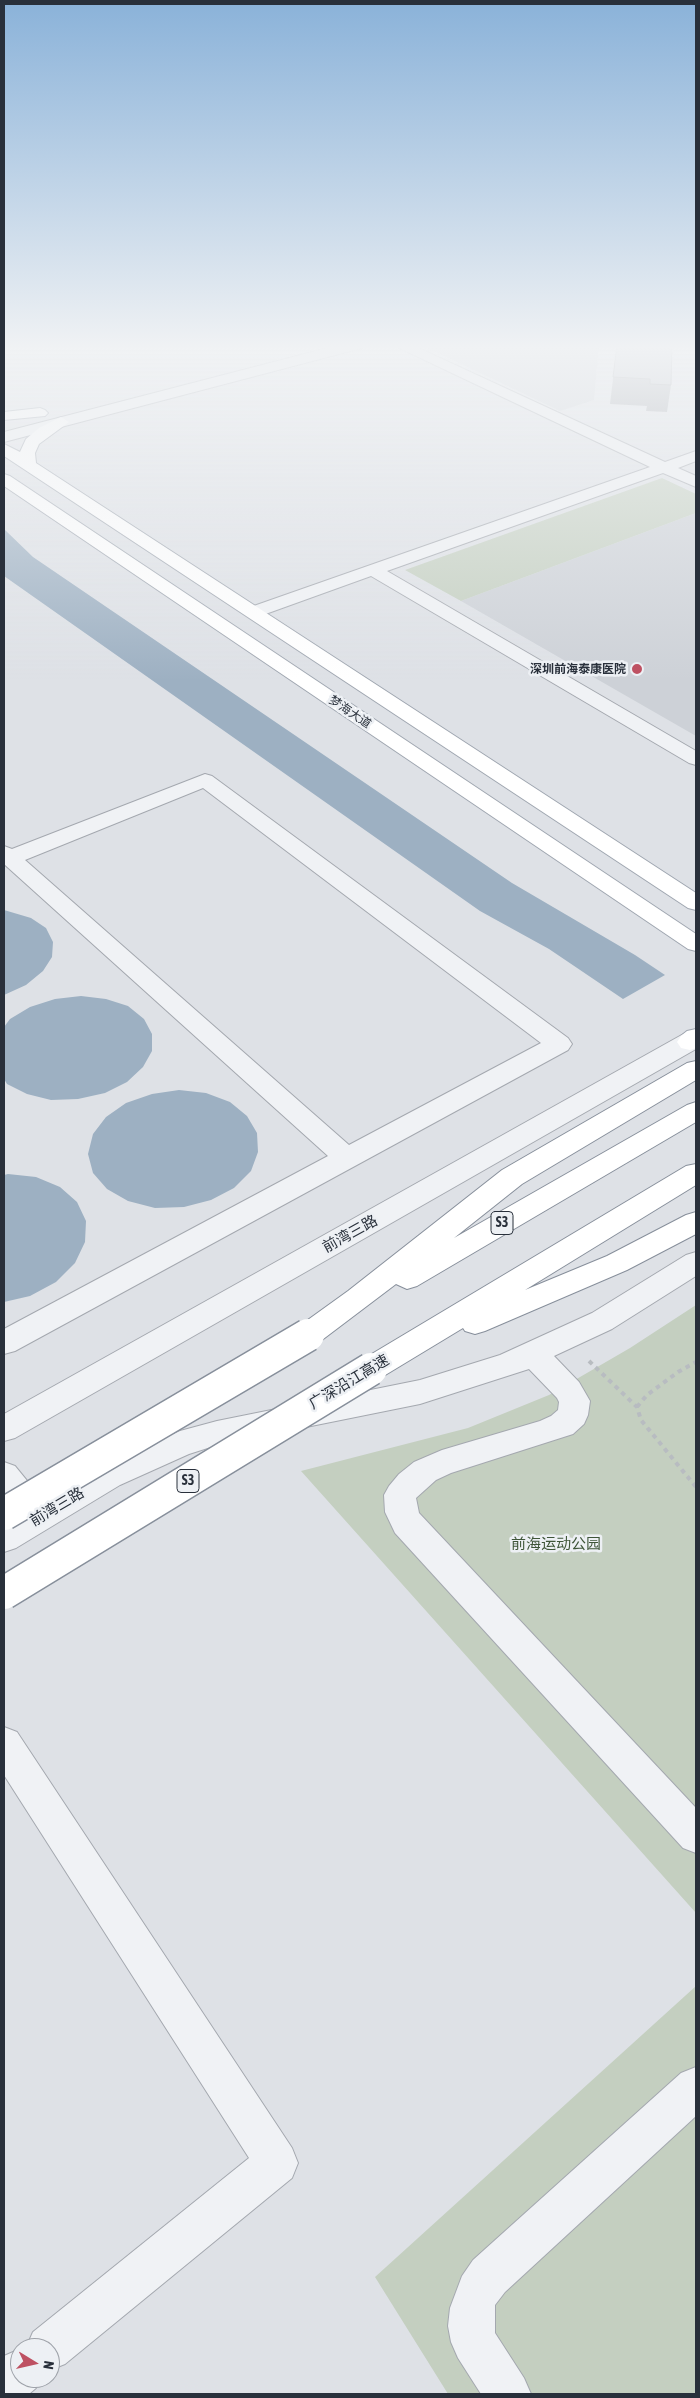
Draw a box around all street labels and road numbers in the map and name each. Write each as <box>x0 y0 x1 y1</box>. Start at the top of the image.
street label: 梦海大道 <box>326 693 374 731</box>
street label: 前湾三路 <box>319 1212 381 1256</box>
road number: S3 <box>491 1212 513 1234</box>
street label: 广深沿江高速 <box>306 1351 392 1413</box>
road number: S3 <box>177 1470 199 1492</box>
street label: 前湾三路 <box>27 1484 87 1530</box>

